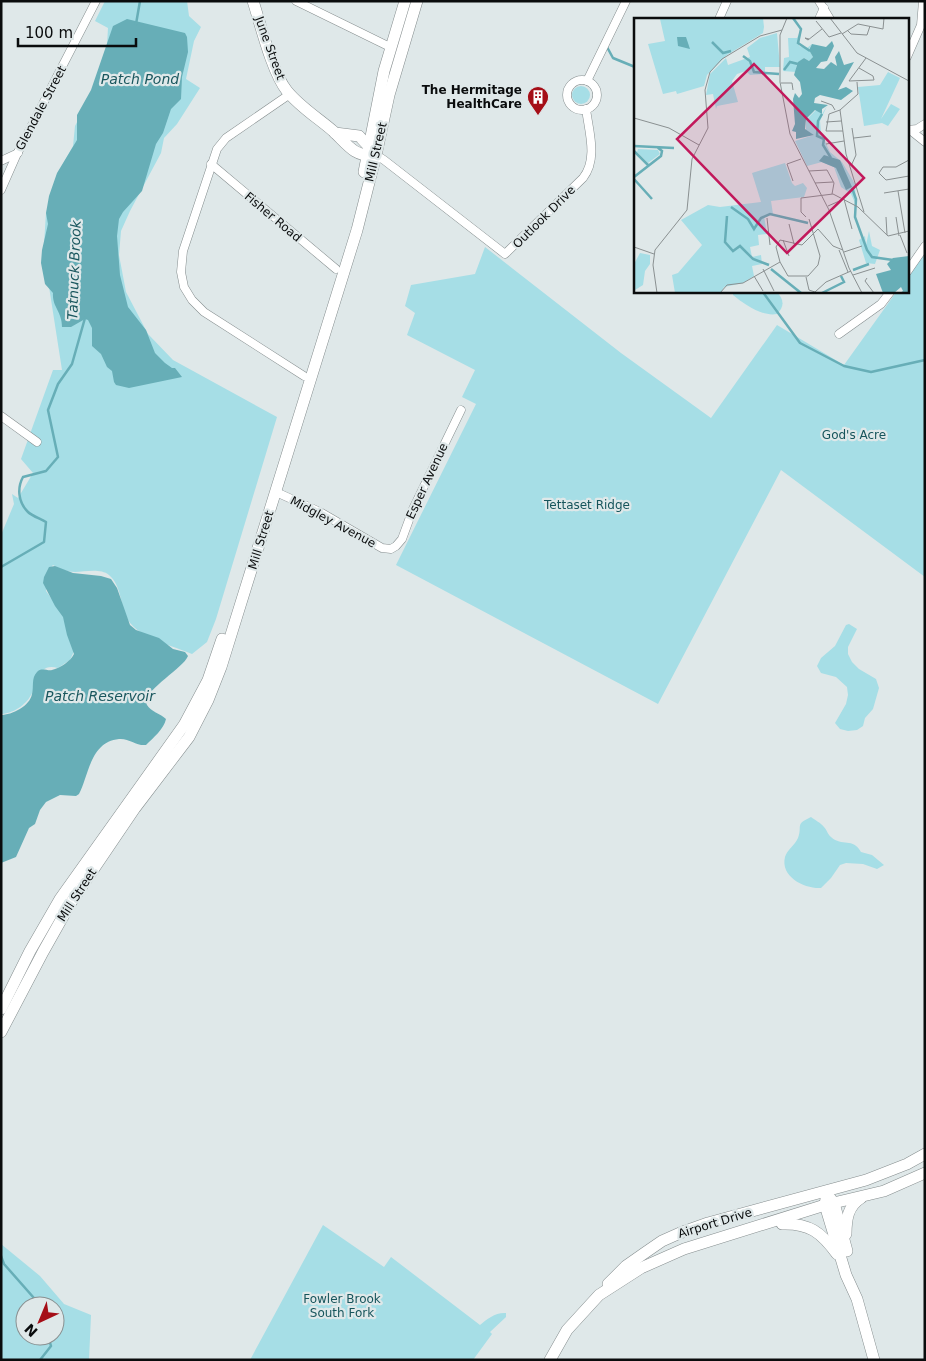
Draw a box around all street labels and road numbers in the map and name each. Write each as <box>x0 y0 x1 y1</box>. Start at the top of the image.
street label: June Street <box>252 13 288 82</box>
street label: Glendale Street <box>13 63 69 153</box>
street label: Mill Street <box>362 121 390 183</box>
street label: Outlook Drive <box>510 183 578 251</box>
street label: Fisher Road <box>242 189 304 245</box>
street label: Esper Avenue <box>403 441 451 521</box>
street label: Midgley Avenue <box>288 493 378 551</box>
street label: Mill Street <box>245 509 277 571</box>
street label: Mill Street <box>55 866 100 924</box>
street label: Airport Drive <box>676 1205 754 1241</box>

